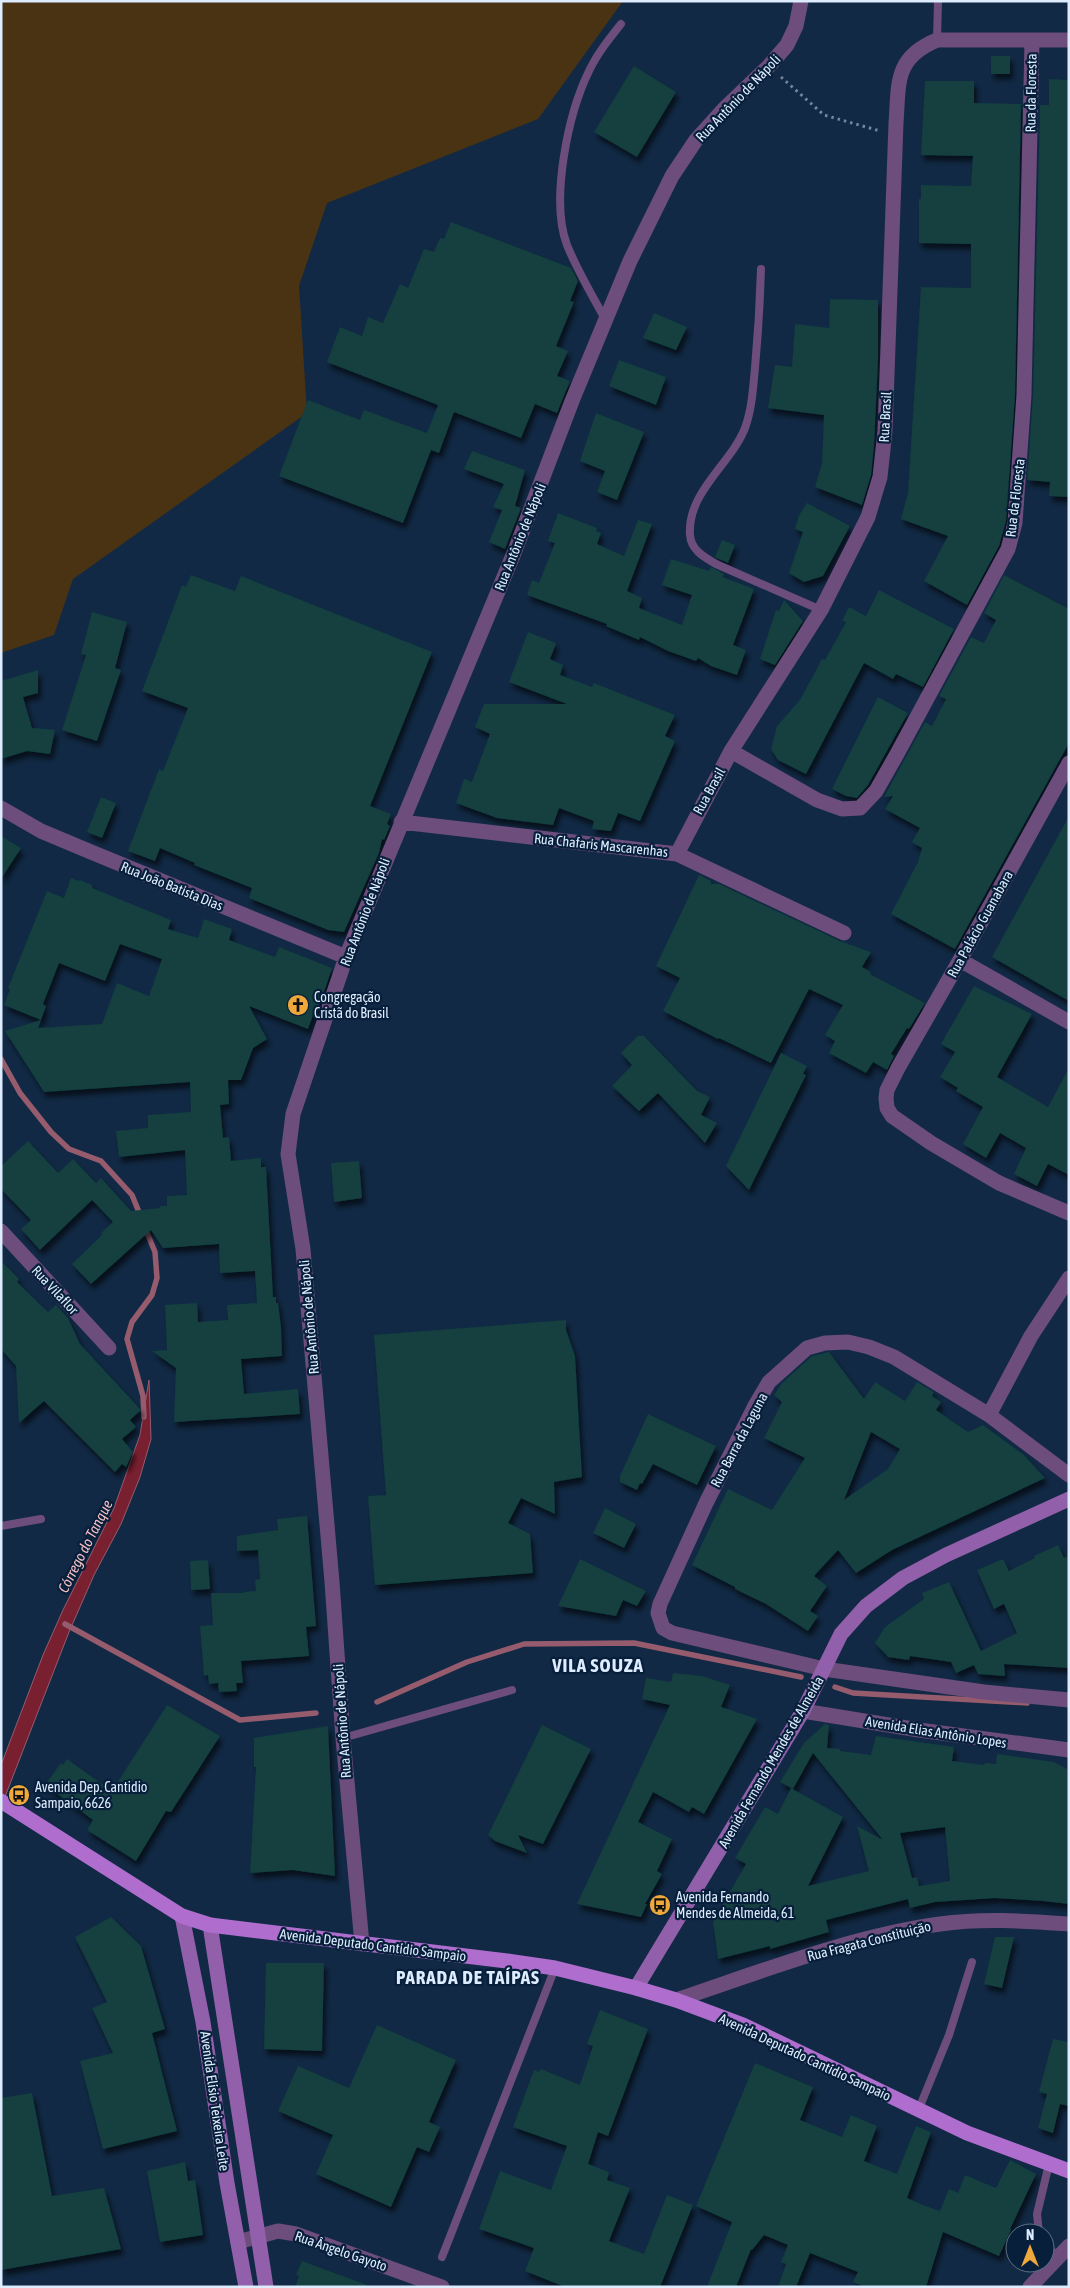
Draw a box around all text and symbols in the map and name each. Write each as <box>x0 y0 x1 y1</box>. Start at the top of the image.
street label: Rua Antônio de Nápoli <box>692 51 784 145</box>
street label: Rua da Floresta <box>1022 53 1040 133</box>
street label: Rua Brasil <box>876 391 894 443</box>
street label: Rua da Floresta <box>1002 458 1028 538</box>
street label: Rua Antônio de Nápoli <box>491 481 549 593</box>
street label: Rua Brasil <box>690 765 729 817</box>
street label: Rua Chafaris Mascarenhas <box>533 830 669 860</box>
street label: Rua Antônio de Nápoli <box>337 856 393 968</box>
street label: Rua João Batista Dias <box>119 858 225 914</box>
street label: Rua Palácio Guanabara <box>944 868 1016 980</box>
place label: Congregação Cristã do Brasil <box>314 989 389 1021</box>
church icon: Congregação Cristã do Brasil <box>286 993 310 1017</box>
street label: Rua Antônio de Nápoli <box>296 1259 322 1375</box>
street label: Rua Vilaflor <box>28 1262 82 1318</box>
street label: Rua Barra da Laguna <box>707 1390 771 1490</box>
water label: Córrego do Tanque <box>54 1497 116 1595</box>
district label: VILA SOUZA <box>551 1654 644 1676</box>
street label: Rua Antônio de Nápoli <box>330 1663 354 1779</box>
street label: Avenida Fernando Mendes de Almeida <box>715 1673 827 1851</box>
street label: Avenida Elias Antônio Lopes <box>864 1713 1008 1751</box>
place label: Avenida Dep. Cantidio Sampaio, 6626 <box>35 1779 147 1811</box>
bus stop icon: Avenida Dep. Cantidio Sampaio, 6626 <box>7 1783 31 1807</box>
place label: Avenida Fernando Mendes de Almeida, 61 <box>676 1889 794 1921</box>
bus stop icon: Avenida Fernando Mendes de Almeida, 61 <box>648 1893 672 1917</box>
street label: Rua Fragata Constituição <box>806 1918 932 1964</box>
street label: Avenida Deputado Cantídio Sampaio <box>279 1926 467 1964</box>
district label: PARADA DE TAÍPAS <box>396 1966 540 1988</box>
street label: Avenida Deputado Cantídio Sampaio <box>717 2010 893 2104</box>
street label: Avenida Elísio Teixeira Leite <box>197 2030 233 2172</box>
north arrow <box>1005 2223 1055 2273</box>
text: N <box>1026 2227 1034 2243</box>
street label: Rua Ângelo Gayoto <box>293 2228 389 2274</box>

